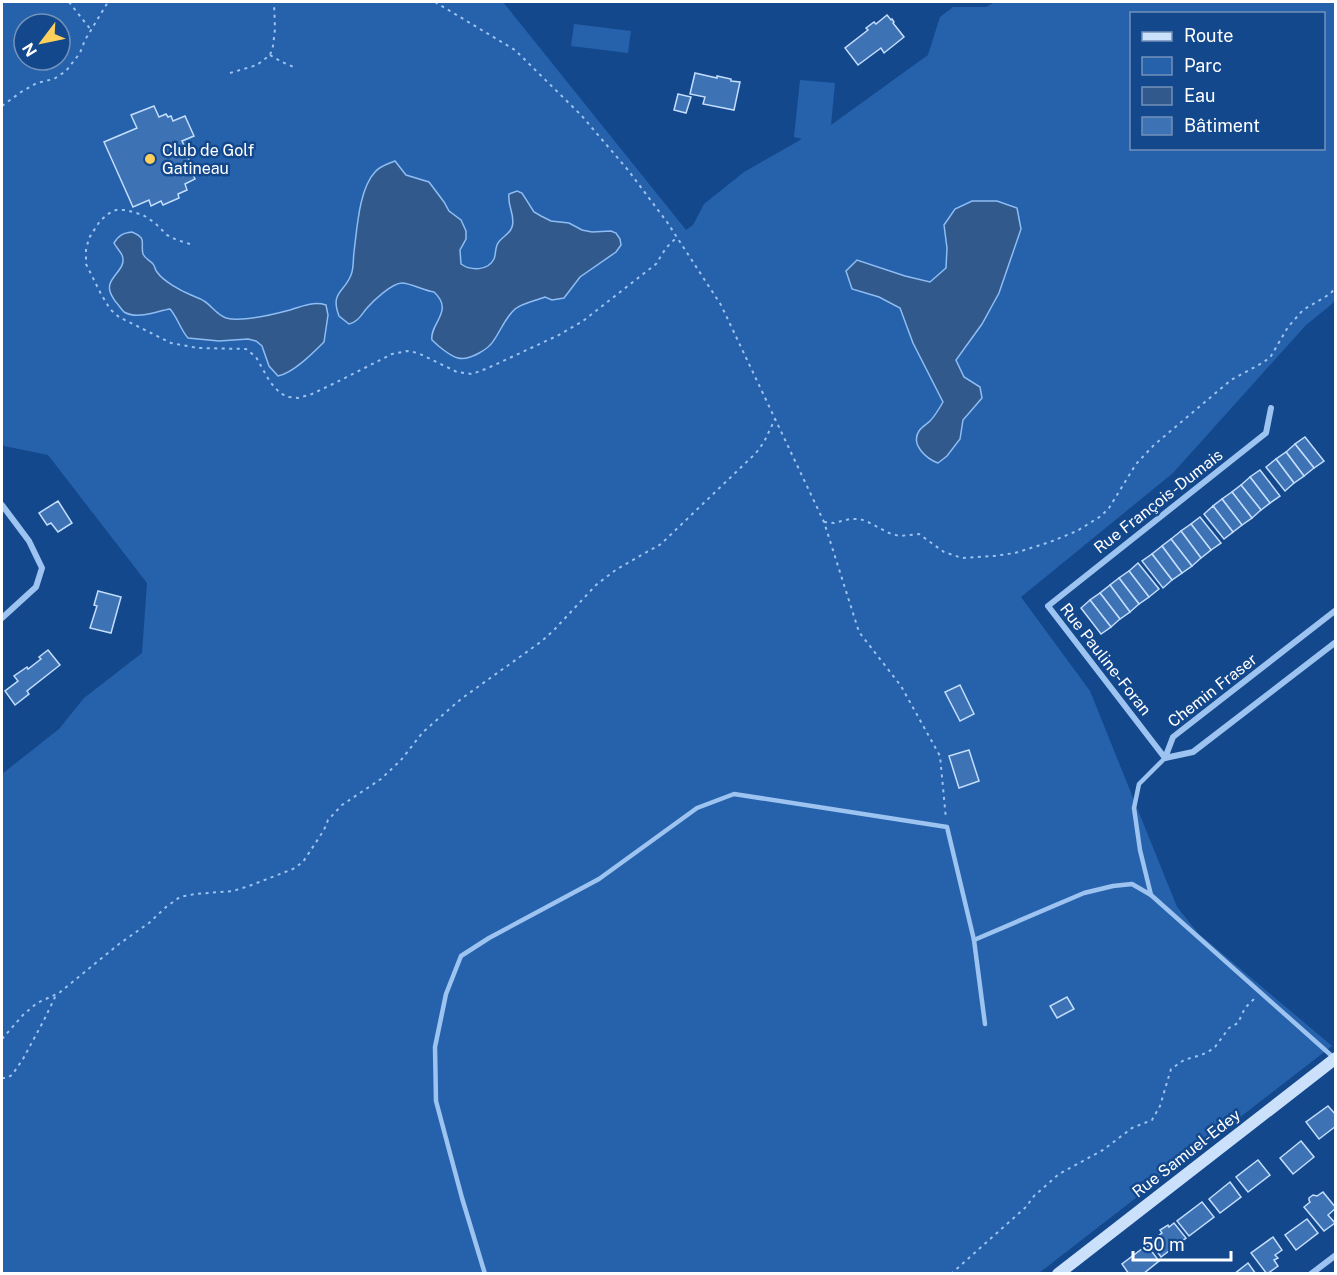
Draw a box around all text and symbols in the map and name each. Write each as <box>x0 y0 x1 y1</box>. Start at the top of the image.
north arrow <box>12 12 72 72</box>
legend <box>1130 12 1325 150</box>
text: Route <box>1184 25 1233 46</box>
text: N <box>18 39 41 60</box>
text: Parc <box>1184 55 1222 76</box>
text: Eau <box>1184 85 1215 106</box>
text: Bâtiment <box>1184 115 1260 136</box>
place label: Club de Golf Gatineau <box>162 141 254 178</box>
marker: Club de Golf Gatineau <box>143 152 157 166</box>
street label: Rue François-Dumais <box>1090 445 1226 558</box>
street label: Rue Pauline-Foran <box>1056 600 1155 719</box>
street label: Chemin Fraser <box>1164 650 1261 731</box>
street label: Rue Samuel-Edey <box>1128 1105 1245 1202</box>
scale bar <box>1133 1224 1230 1262</box>
text: 50 m <box>1142 1234 1185 1255</box>

